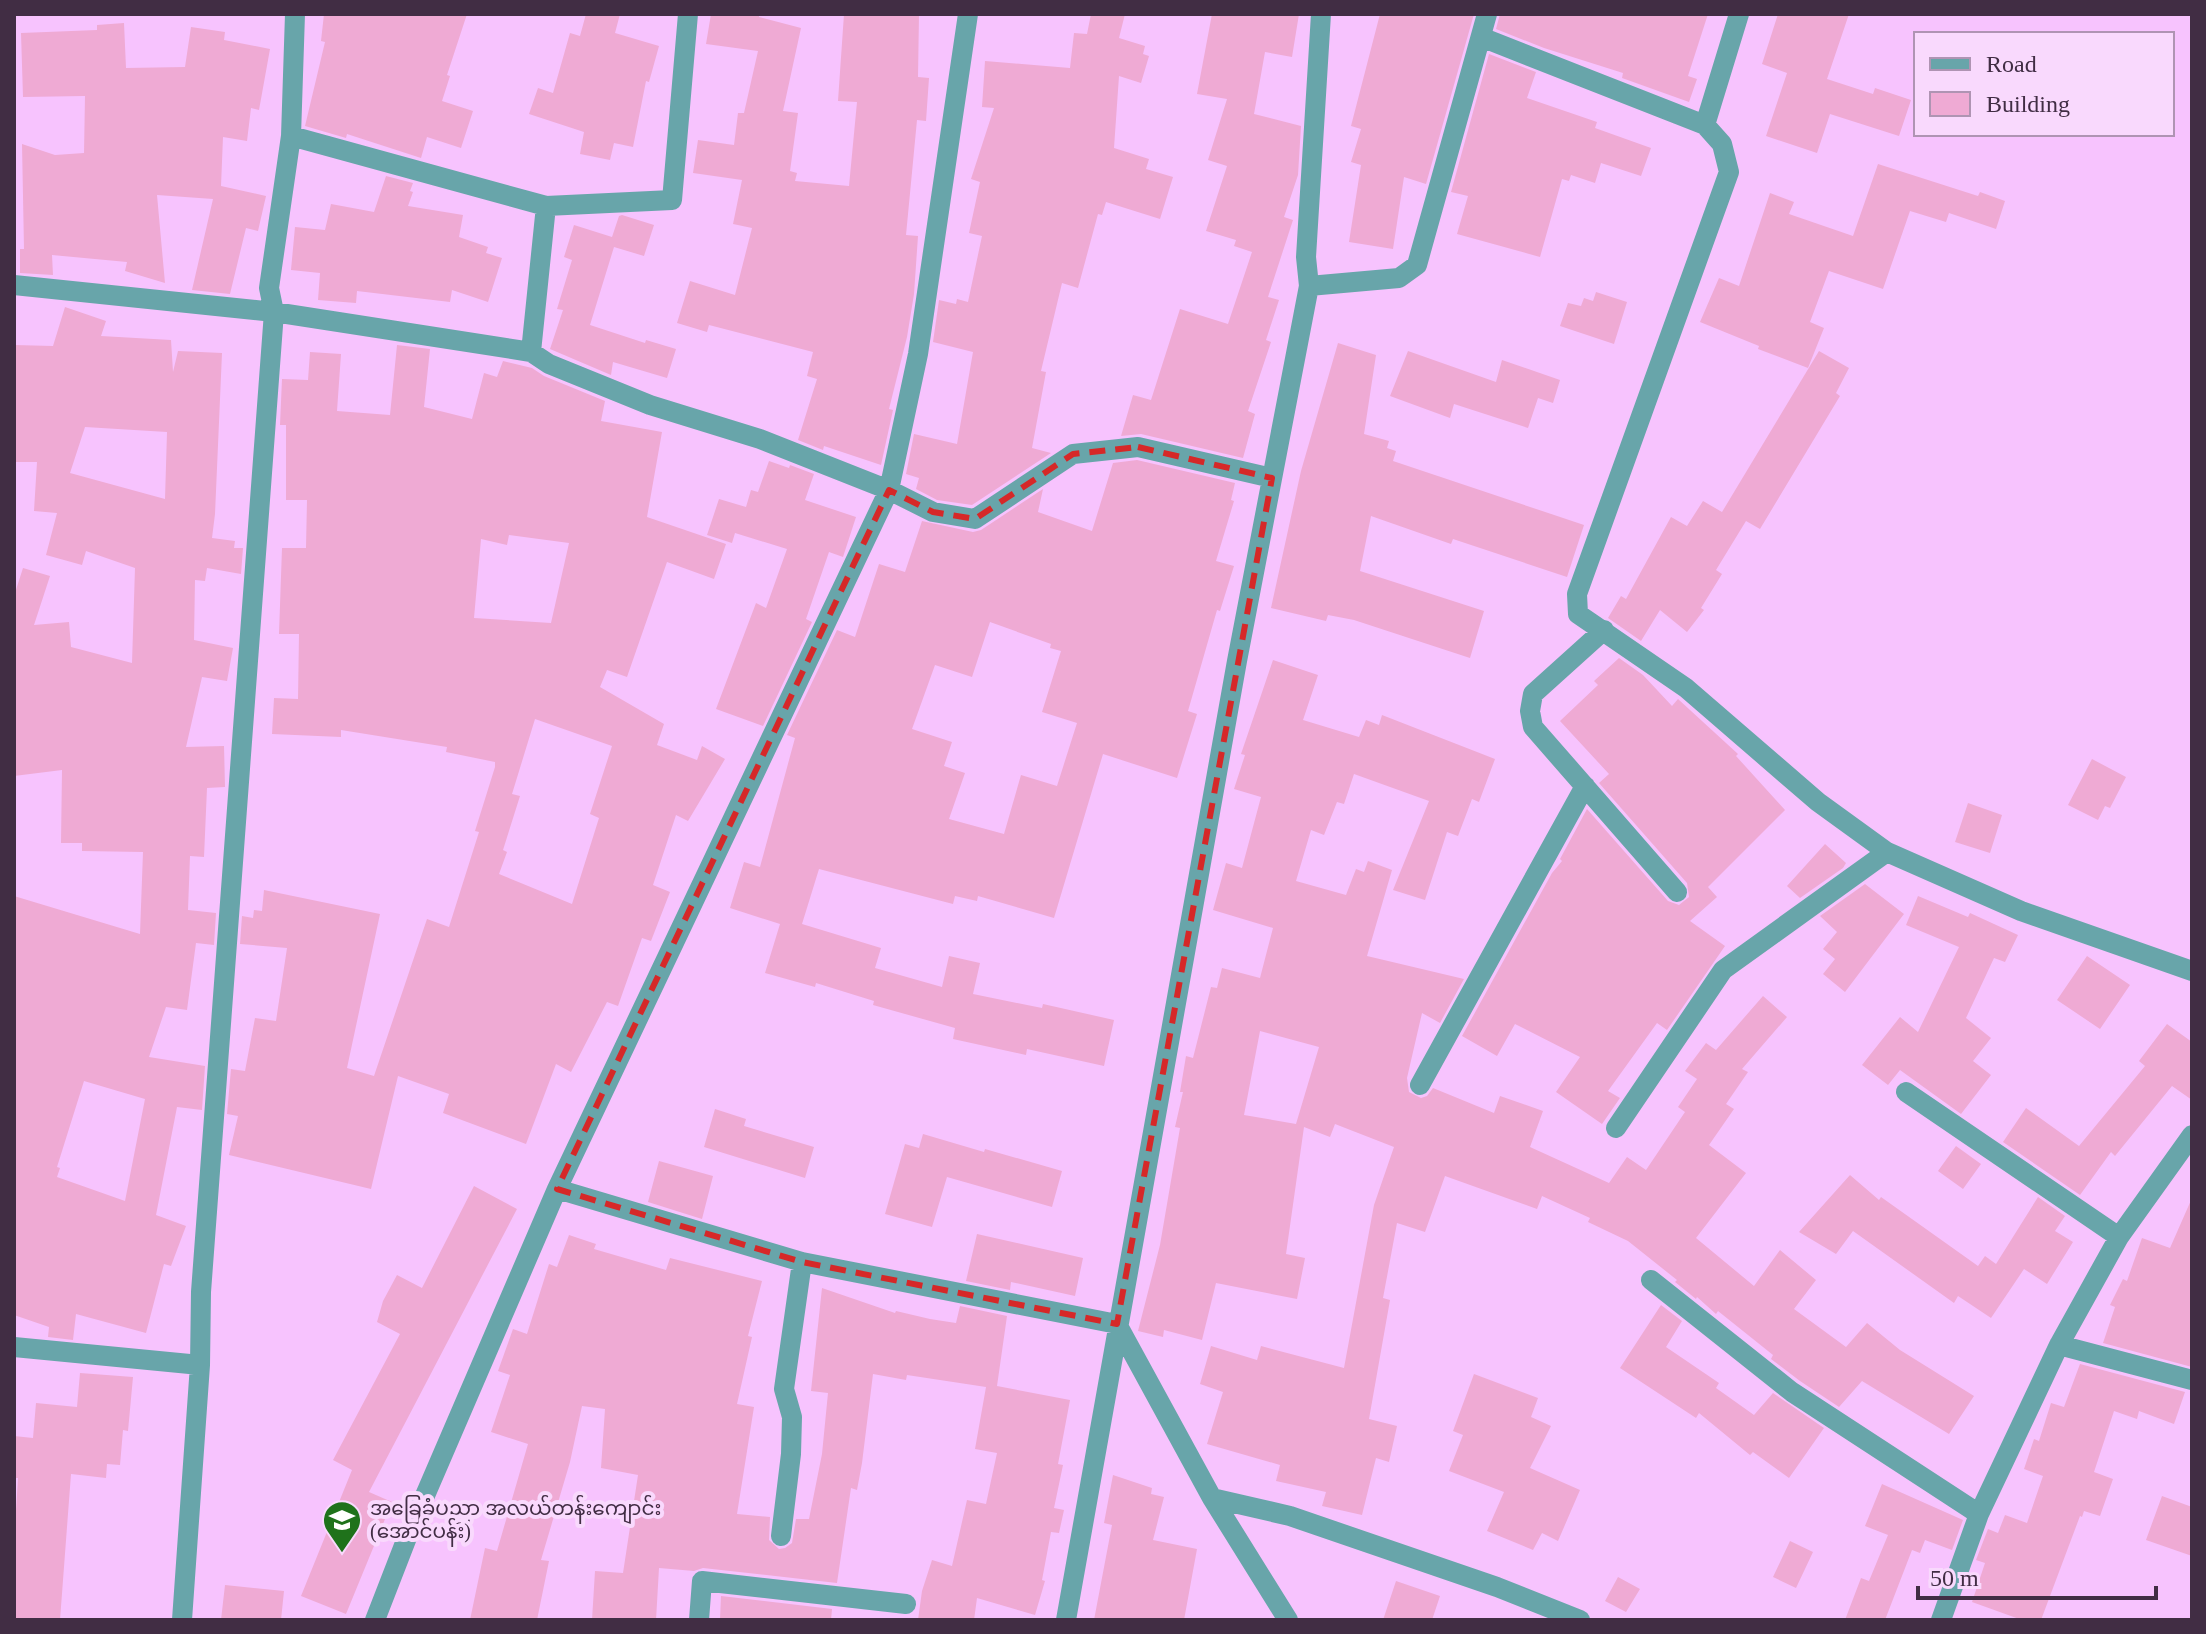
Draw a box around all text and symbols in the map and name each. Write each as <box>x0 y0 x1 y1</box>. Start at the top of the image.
legend <box>1914 32 2174 136</box>
text: Road <box>1986 51 2037 77</box>
text: Building <box>1986 91 2070 117</box>
place label: အခြေခံပညာ အလယ်တန်းကျောင်း (အောင်ပန်း) <box>370 1494 661 1547</box>
school or university icon: အခြေခံပညာ အလယ်တန်းကျောင်း (အောင်ပန်း) <box>321 1499 363 1554</box>
scale bar <box>1918 1550 2156 1600</box>
text: 50 m <box>1930 1565 1979 1591</box>

